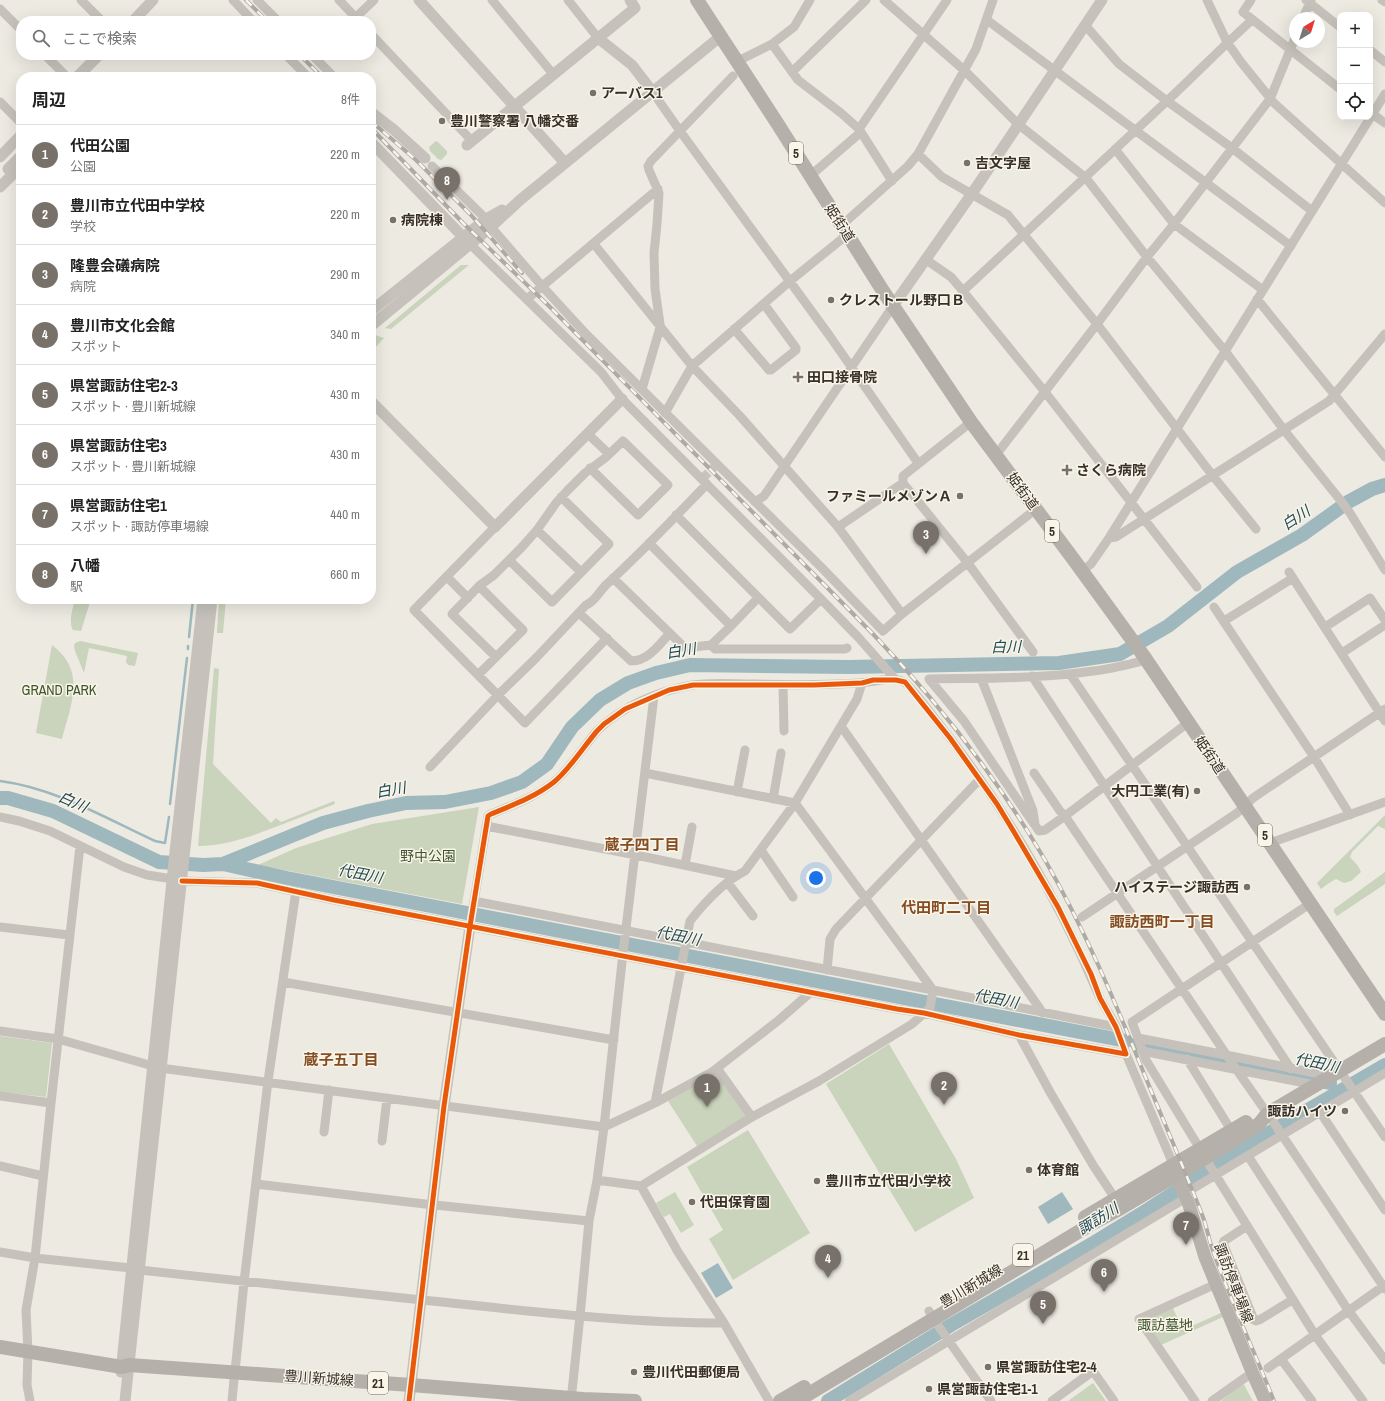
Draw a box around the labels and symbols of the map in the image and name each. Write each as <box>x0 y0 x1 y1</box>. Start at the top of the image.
north arrow <box>1289 12 1325 48</box>
place label: アーバス1 <box>601 84 663 102</box>
marker: アーバス1 <box>588 88 598 98</box>
place label: 豊川警察署 八幡交番 <box>450 112 579 130</box>
marker: 豊川警察署 八幡交番 <box>437 116 447 126</box>
road number: 5 <box>789 142 803 164</box>
place label: 吉文字屋 <box>975 154 1031 172</box>
marker: 吉文字屋 <box>962 158 972 168</box>
pin: 8 <box>434 167 460 200</box>
street label: 姫街道 <box>821 200 859 246</box>
place label: 病院棟 <box>401 211 443 229</box>
marker: 病院棟 <box>388 215 398 225</box>
place label: クレストール野口Ｂ <box>839 291 965 309</box>
marker: クレストール野口Ｂ <box>826 295 836 305</box>
place label: 田口接骨院 <box>807 368 877 386</box>
marker: 田口接骨院 <box>792 371 804 383</box>
place label: さくら病院 <box>1076 461 1146 479</box>
marker: さくら病院 <box>1061 464 1073 476</box>
street label: 姫街道 <box>1003 469 1043 513</box>
place label: ファミールメゾンＡ <box>826 487 952 505</box>
marker: ファミールメゾンＡ <box>955 491 965 501</box>
water label: 白川 <box>1277 499 1316 535</box>
road number: 5 <box>1045 520 1059 542</box>
pin: 3 <box>913 521 939 554</box>
water label: 白川 <box>991 636 1023 657</box>
water label: 白川 <box>664 637 699 663</box>
park label: GRAND PARK <box>21 681 97 699</box>
street label: 姫街道 <box>1191 733 1229 777</box>
water label: 白川 <box>374 776 409 802</box>
place label: 大円工業(有) <box>1111 782 1189 800</box>
water label: 白川 <box>55 786 93 818</box>
marker: 大円工業(有) <box>1192 786 1202 796</box>
road number: 5 <box>1258 824 1272 846</box>
district label: 蔵子四丁目 <box>604 834 680 855</box>
park label: 野中公園 <box>400 847 456 865</box>
water label: 代田川 <box>336 859 386 888</box>
your location <box>806 868 826 888</box>
place label: ハイステージ諏訪西 <box>1114 878 1239 896</box>
marker: ハイステージ諏訪西 <box>1242 882 1252 892</box>
district label: 代田町二丁目 <box>901 897 991 918</box>
district label: 諏訪西町一丁目 <box>1109 911 1215 932</box>
water label: 代田川 <box>654 921 704 950</box>
water label: 代田川 <box>972 984 1022 1013</box>
water label: 代田川 <box>1293 1048 1343 1078</box>
district label: 蔵子五丁目 <box>303 1049 379 1070</box>
pin: 2 <box>931 1072 957 1105</box>
pin: 1 <box>694 1074 720 1107</box>
place label: 諏訪ハイツ <box>1267 1102 1337 1120</box>
marker: 諏訪ハイツ <box>1340 1106 1350 1116</box>
place label: 体育館 <box>1037 1161 1079 1179</box>
marker: 体育館 <box>1024 1165 1034 1175</box>
place label: 豊川市立代田小学校 <box>825 1172 951 1190</box>
marker: 豊川市立代田小学校 <box>812 1176 822 1186</box>
place label: 代田保育園 <box>699 1193 770 1211</box>
marker: 代田保育園 <box>687 1197 697 1207</box>
water label: 諏訪川 <box>1073 1197 1124 1239</box>
pin: 7 <box>1173 1212 1199 1245</box>
street label: 諏訪停車場線 <box>1211 1241 1257 1325</box>
road number: 21 <box>1013 1244 1033 1266</box>
pin: 4 <box>815 1245 841 1278</box>
pin: 6 <box>1091 1259 1117 1292</box>
street label: 豊川新城線 <box>936 1260 1006 1312</box>
pin: 5 <box>1030 1291 1056 1324</box>
park label: 諏訪墓地 <box>1137 1316 1193 1334</box>
place label: 県営諏訪住宅2-4 <box>996 1358 1097 1376</box>
marker: 県営諏訪住宅2-4 <box>983 1362 993 1372</box>
place label: 豊川代田郵便局 <box>642 1363 740 1381</box>
street label: 豊川新城線 <box>283 1367 355 1389</box>
marker: 豊川代田郵便局 <box>629 1367 639 1377</box>
road number: 21 <box>368 1372 388 1394</box>
place label: 県営諏訪住宅1-1 <box>937 1380 1038 1398</box>
marker: 県営諏訪住宅1-1 <box>924 1384 934 1394</box>

